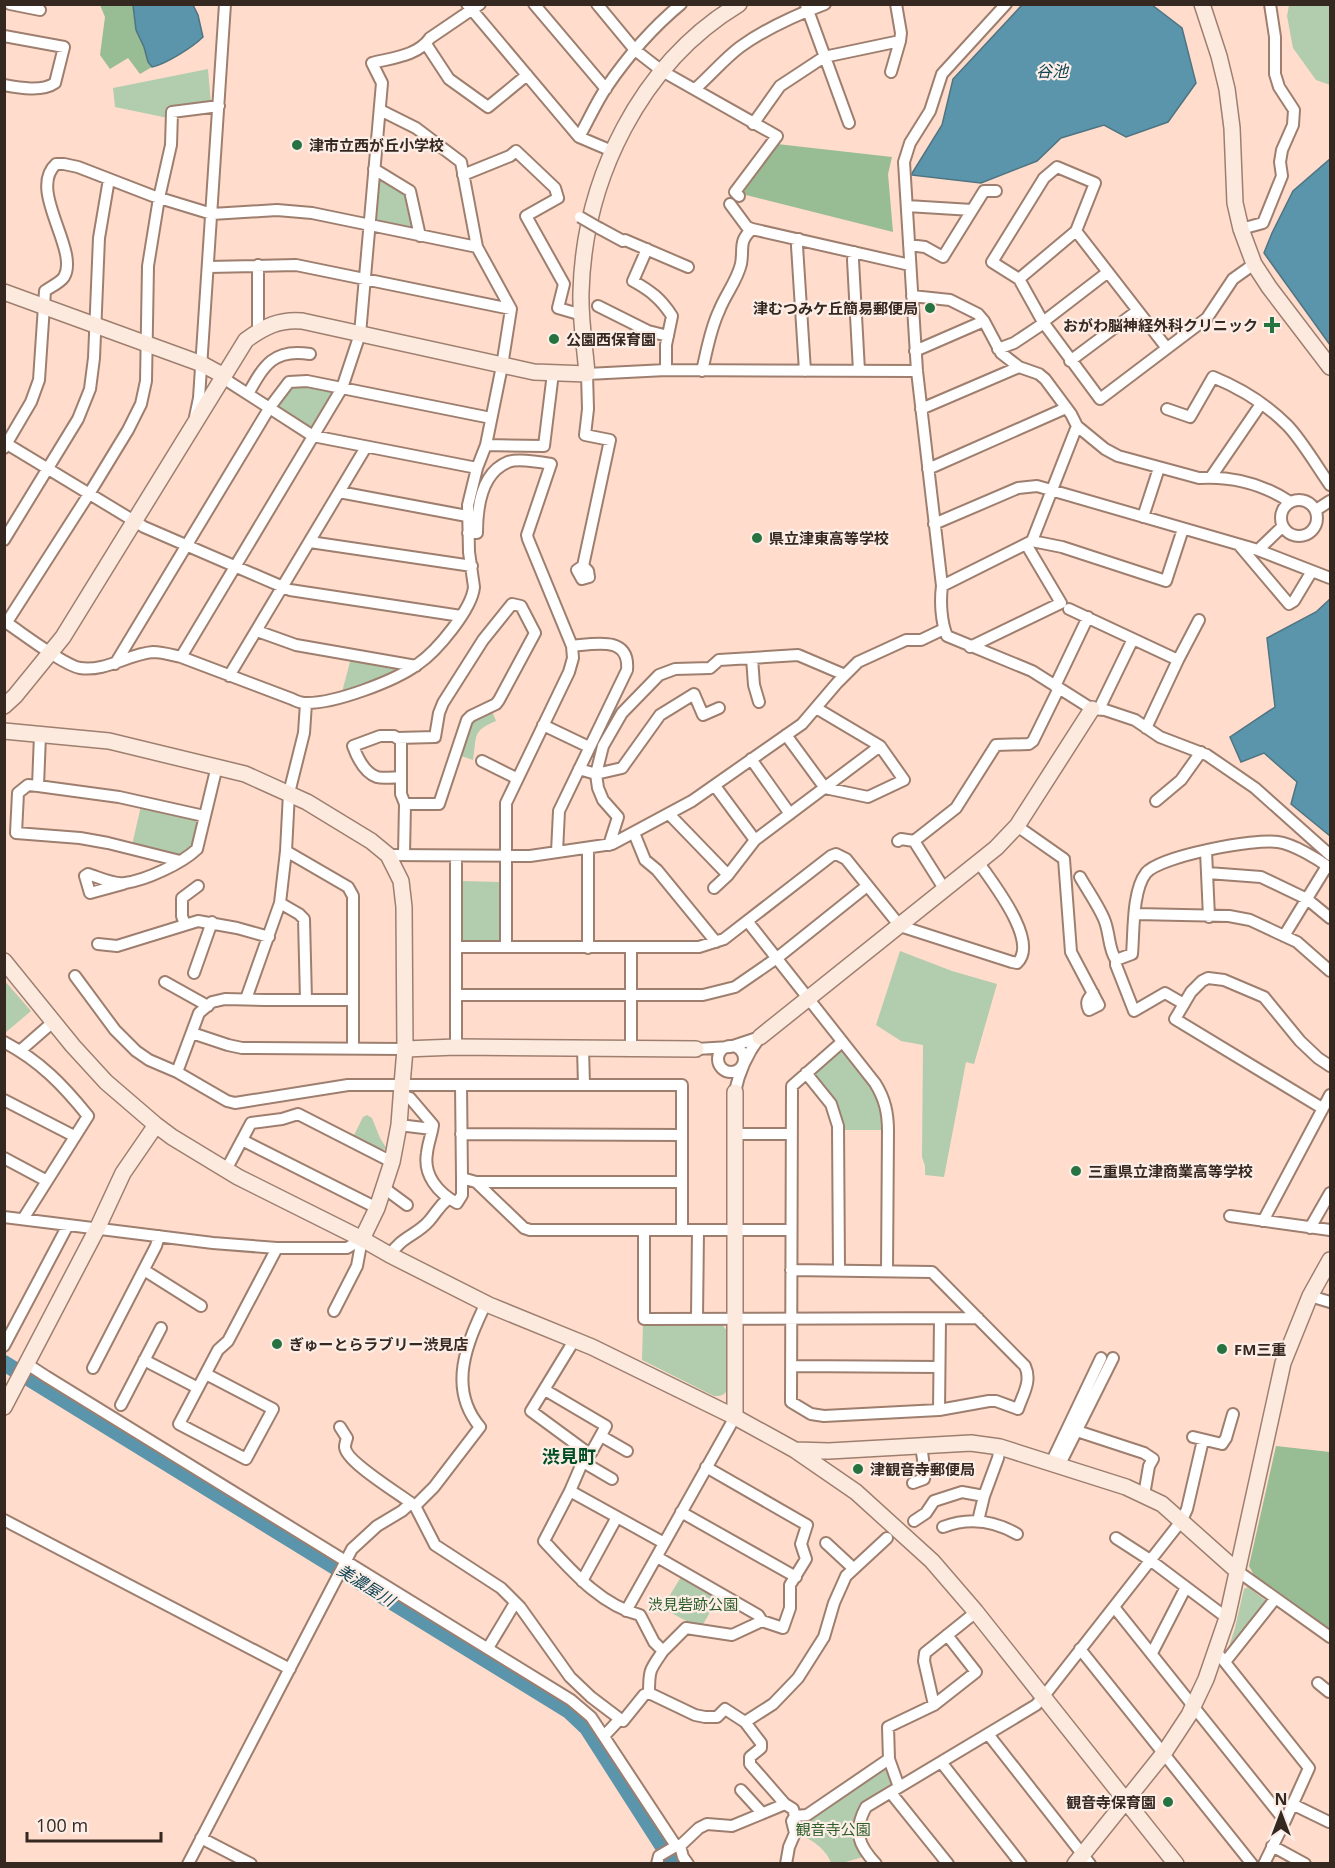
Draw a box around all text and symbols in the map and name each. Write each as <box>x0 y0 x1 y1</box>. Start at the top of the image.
water label: 谷池 <box>1036 60 1070 82</box>
place label: 津市立西が丘小学校 <box>309 135 444 155</box>
marker: 津市立西が丘小学校 <box>290 138 304 152</box>
place label: 津むつみケ丘簡易郵便局 <box>753 298 918 318</box>
marker: 津むつみケ丘簡易郵便局 <box>923 301 937 315</box>
place label: おがわ脳神経外科クリニック <box>1063 315 1258 335</box>
marker: おがわ脳神経外科クリニック <box>1263 316 1281 334</box>
place label: 公園西保育園 <box>566 329 656 349</box>
marker: 公園西保育園 <box>547 332 561 346</box>
place label: 県立津東高等学校 <box>769 528 889 548</box>
marker: 県立津東高等学校 <box>750 531 764 545</box>
place label: 三重県立津商業高等学校 <box>1088 1161 1253 1181</box>
marker: 三重県立津商業高等学校 <box>1069 1164 1083 1178</box>
place label: ぎゅーとらラブリー渋見店 <box>289 1334 469 1354</box>
marker: ぎゅーとらラブリー渋見店 <box>270 1337 284 1351</box>
place label: FM三重 <box>1234 1339 1286 1359</box>
marker: FM三重 <box>1215 1342 1229 1356</box>
district label: 渋見町 <box>542 1444 596 1468</box>
place label: 津観音寺郵便局 <box>870 1459 975 1479</box>
marker: 津観音寺郵便局 <box>851 1462 865 1476</box>
water label: 美濃屋川 <box>333 1559 401 1612</box>
park label: 渋見砦跡公園 <box>648 1594 738 1614</box>
north arrow <box>1251 1784 1311 1844</box>
text: N <box>1274 1788 1288 1810</box>
place label: 観音寺保育園 <box>1066 1792 1156 1812</box>
marker: 観音寺保育園 <box>1161 1795 1175 1809</box>
scale bar <box>27 1805 160 1843</box>
text: 100 m <box>36 1813 88 1837</box>
park label: 観音寺公園 <box>795 1819 871 1839</box>

